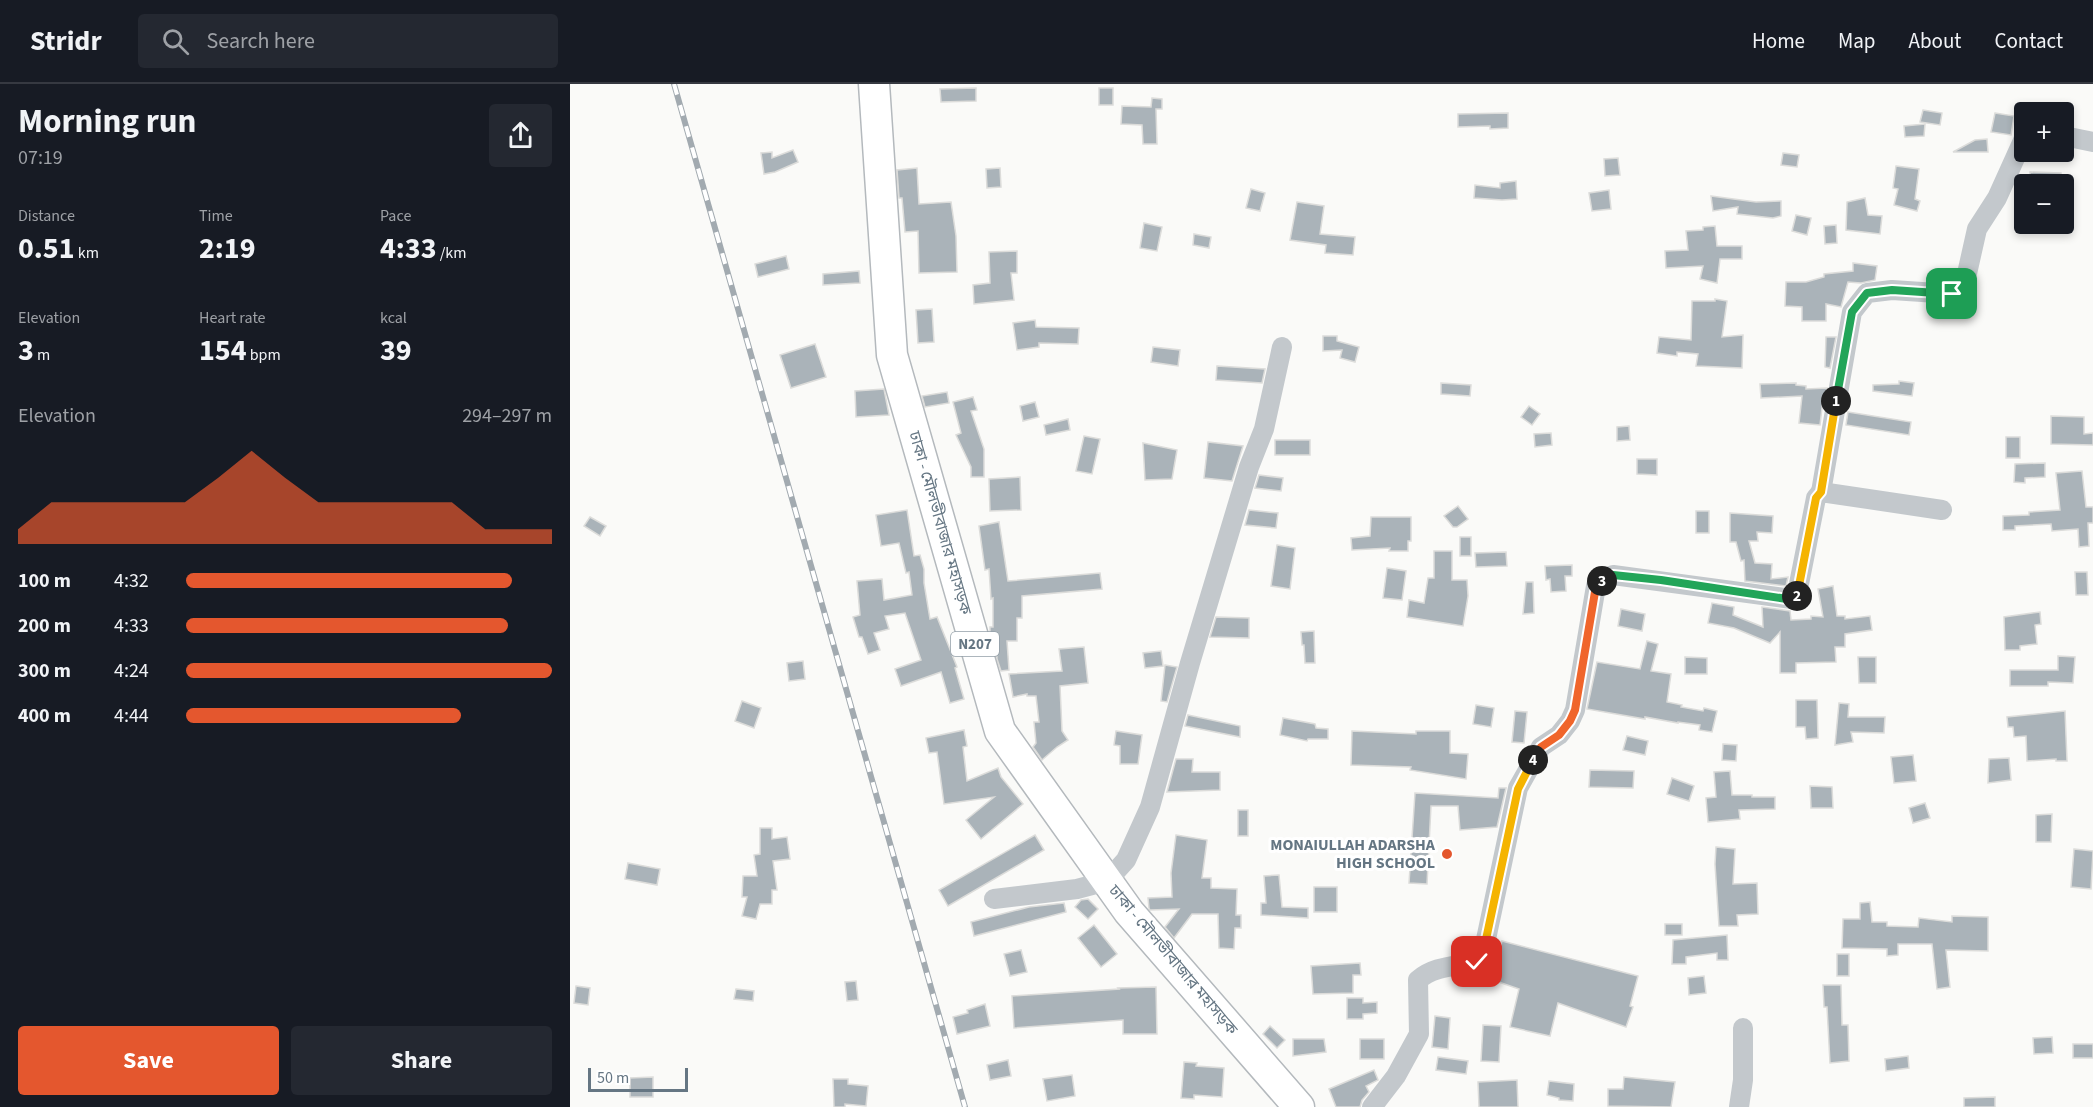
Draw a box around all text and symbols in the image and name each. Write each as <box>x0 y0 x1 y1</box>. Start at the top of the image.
search box <box>138 14 558 68</box>
text: Stridr <box>30 21 102 61</box>
icon: search <box>159 25 192 58</box>
text: Search here <box>207 25 315 57</box>
text: Home <box>1752 26 1805 56</box>
text: Map <box>1838 26 1876 56</box>
text: About <box>1909 26 1961 56</box>
text: Contact <box>1994 26 2063 56</box>
text: Morning run <box>18 98 196 145</box>
map controls <box>2014 102 2074 234</box>
button: + <box>2014 102 2074 162</box>
button: share <box>489 104 552 167</box>
text: 07:19 <box>18 144 63 172</box>
button: − <box>2014 174 2074 234</box>
text: Distance <box>18 205 75 227</box>
text: Time <box>199 205 233 227</box>
text: Pace <box>380 205 411 227</box>
text: 0.51 <box>18 227 75 270</box>
text: 2:19 <box>199 227 256 270</box>
text: 4:33 <box>380 227 437 270</box>
text: km <box>75 242 99 264</box>
text: /km <box>437 242 467 264</box>
pin <box>1926 268 1977 319</box>
icon: arrive <box>1935 277 1968 310</box>
text: Elevation <box>18 307 80 329</box>
text: Heart rate <box>199 307 266 329</box>
text: kcal <box>380 307 407 329</box>
text: 3 <box>18 329 34 372</box>
text: 154 <box>199 329 247 372</box>
text: 39 <box>380 329 412 372</box>
text: m <box>34 344 50 366</box>
text: bpm <box>247 344 281 366</box>
pin: 1 <box>1821 386 1851 416</box>
text: 1 <box>1832 390 1840 412</box>
text: Elevation <box>18 402 96 430</box>
text: 294–297 m <box>462 402 552 430</box>
street label: ঢাকা - মৌলভীবাজার মহাসড়ক <box>903 428 977 618</box>
pin: 3 <box>1587 566 1617 596</box>
text: 100 m <box>18 567 71 595</box>
text: 4:32 <box>114 567 149 595</box>
text: 3 <box>1598 570 1606 592</box>
pin: 2 <box>1782 581 1812 611</box>
text: 2 <box>1793 585 1801 607</box>
text: 200 m <box>18 612 71 640</box>
text: 4:33 <box>114 612 149 640</box>
road number: N207 <box>951 632 999 656</box>
text: 300 m <box>18 657 71 685</box>
text: 4:24 <box>114 657 149 685</box>
text: 400 m <box>18 702 71 730</box>
text: 4:44 <box>114 702 149 730</box>
pin: 4 <box>1518 745 1548 775</box>
text: 4 <box>1529 749 1537 771</box>
place label: MONAIULLAH ADARSHA HIGH SCHOOL <box>1270 834 1436 874</box>
marker: MONAIULLAH ADARSHA HIGH SCHOOL <box>1440 847 1454 861</box>
street label: ঢাকা - মৌলভীবাজার মহাসড়ক <box>1103 879 1243 1041</box>
pin <box>1451 936 1502 987</box>
icon: check <box>1460 945 1493 978</box>
button: Save <box>18 1026 279 1095</box>
button: Share <box>291 1026 552 1095</box>
scale bar <box>588 1065 688 1092</box>
text: 50 m <box>597 1067 629 1089</box>

